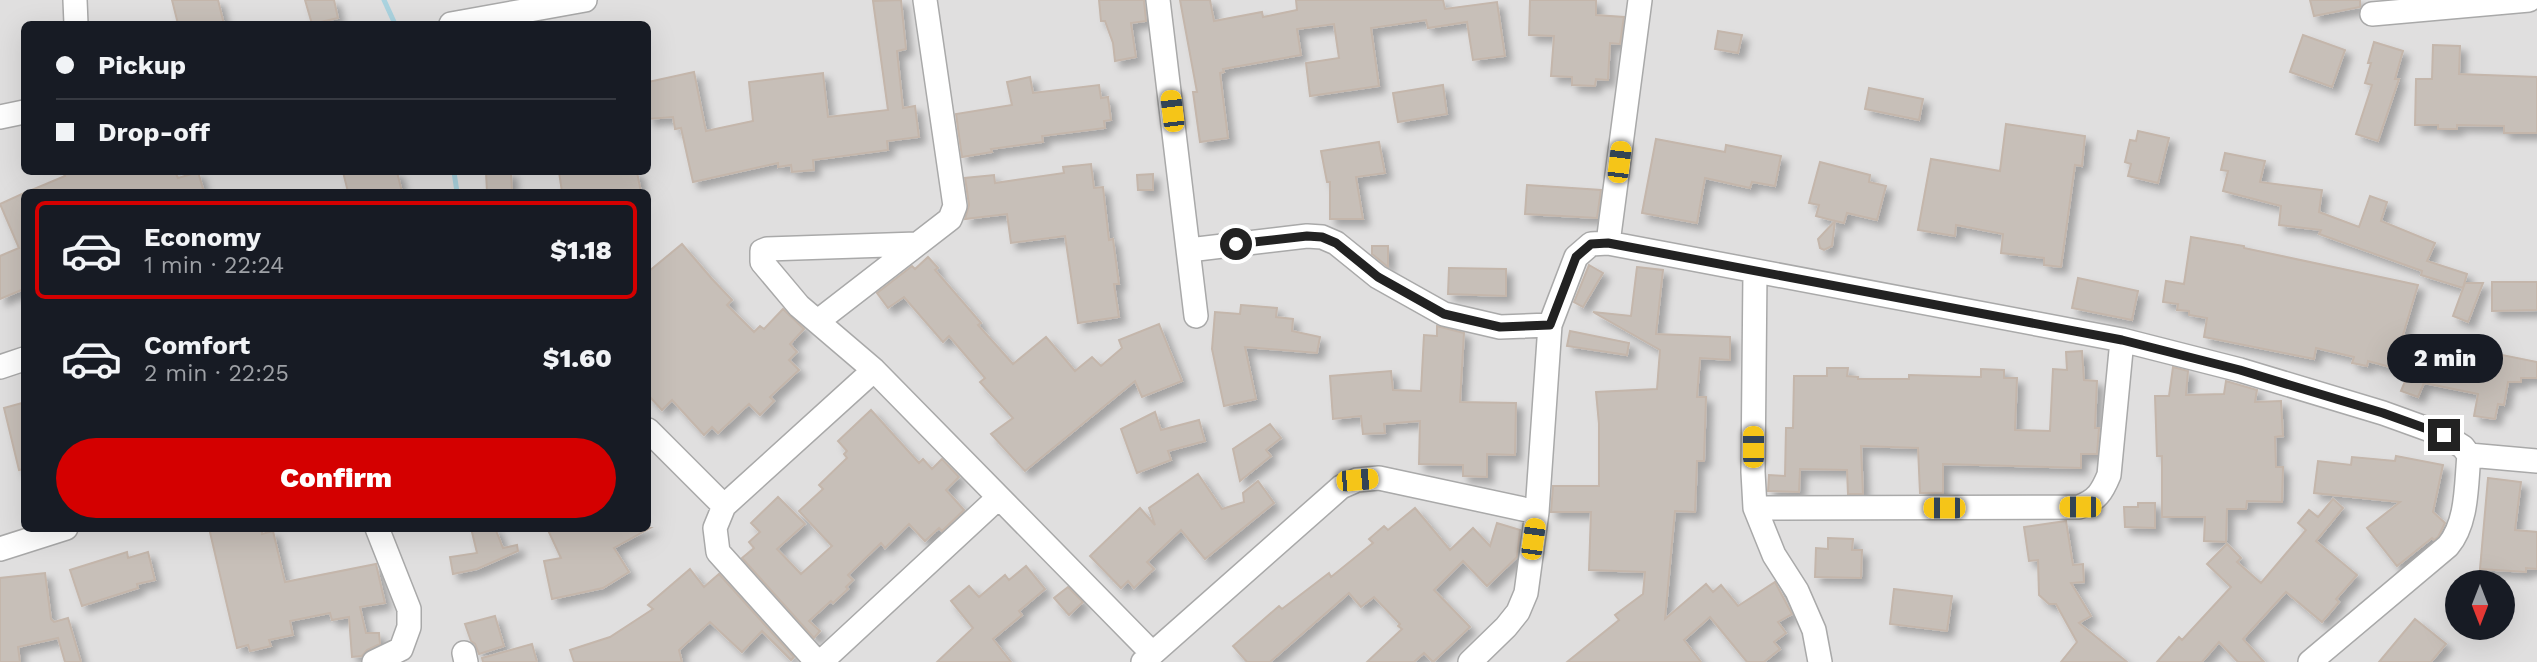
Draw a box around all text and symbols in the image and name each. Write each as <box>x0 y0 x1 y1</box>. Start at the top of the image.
text: Pickup <box>98 50 186 80</box>
car <box>1160 89 1185 133</box>
text: Drop-off <box>98 117 210 147</box>
car <box>1607 140 1632 184</box>
icon: car <box>60 219 123 282</box>
text: Economy <box>144 222 261 252</box>
route start <box>1220 228 1252 260</box>
text: $1.18 <box>550 235 612 265</box>
text: 1 min · 22:24 <box>144 252 284 279</box>
icon: car <box>60 327 123 390</box>
text: Comfort <box>144 330 250 360</box>
callout: 2 min <box>2386 334 2502 382</box>
text: $1.60 <box>543 343 612 373</box>
text: 2 min <box>2414 345 2476 372</box>
text: 2 min · 22:25 <box>144 360 289 387</box>
route end <box>2428 419 2460 451</box>
car <box>1743 426 1764 468</box>
button: Confirm <box>56 438 616 518</box>
car <box>1336 468 1379 492</box>
car <box>2060 497 2102 518</box>
car <box>1924 498 1966 519</box>
car <box>1520 517 1547 561</box>
north arrow <box>2445 570 2515 640</box>
map controls <box>2445 570 2515 640</box>

